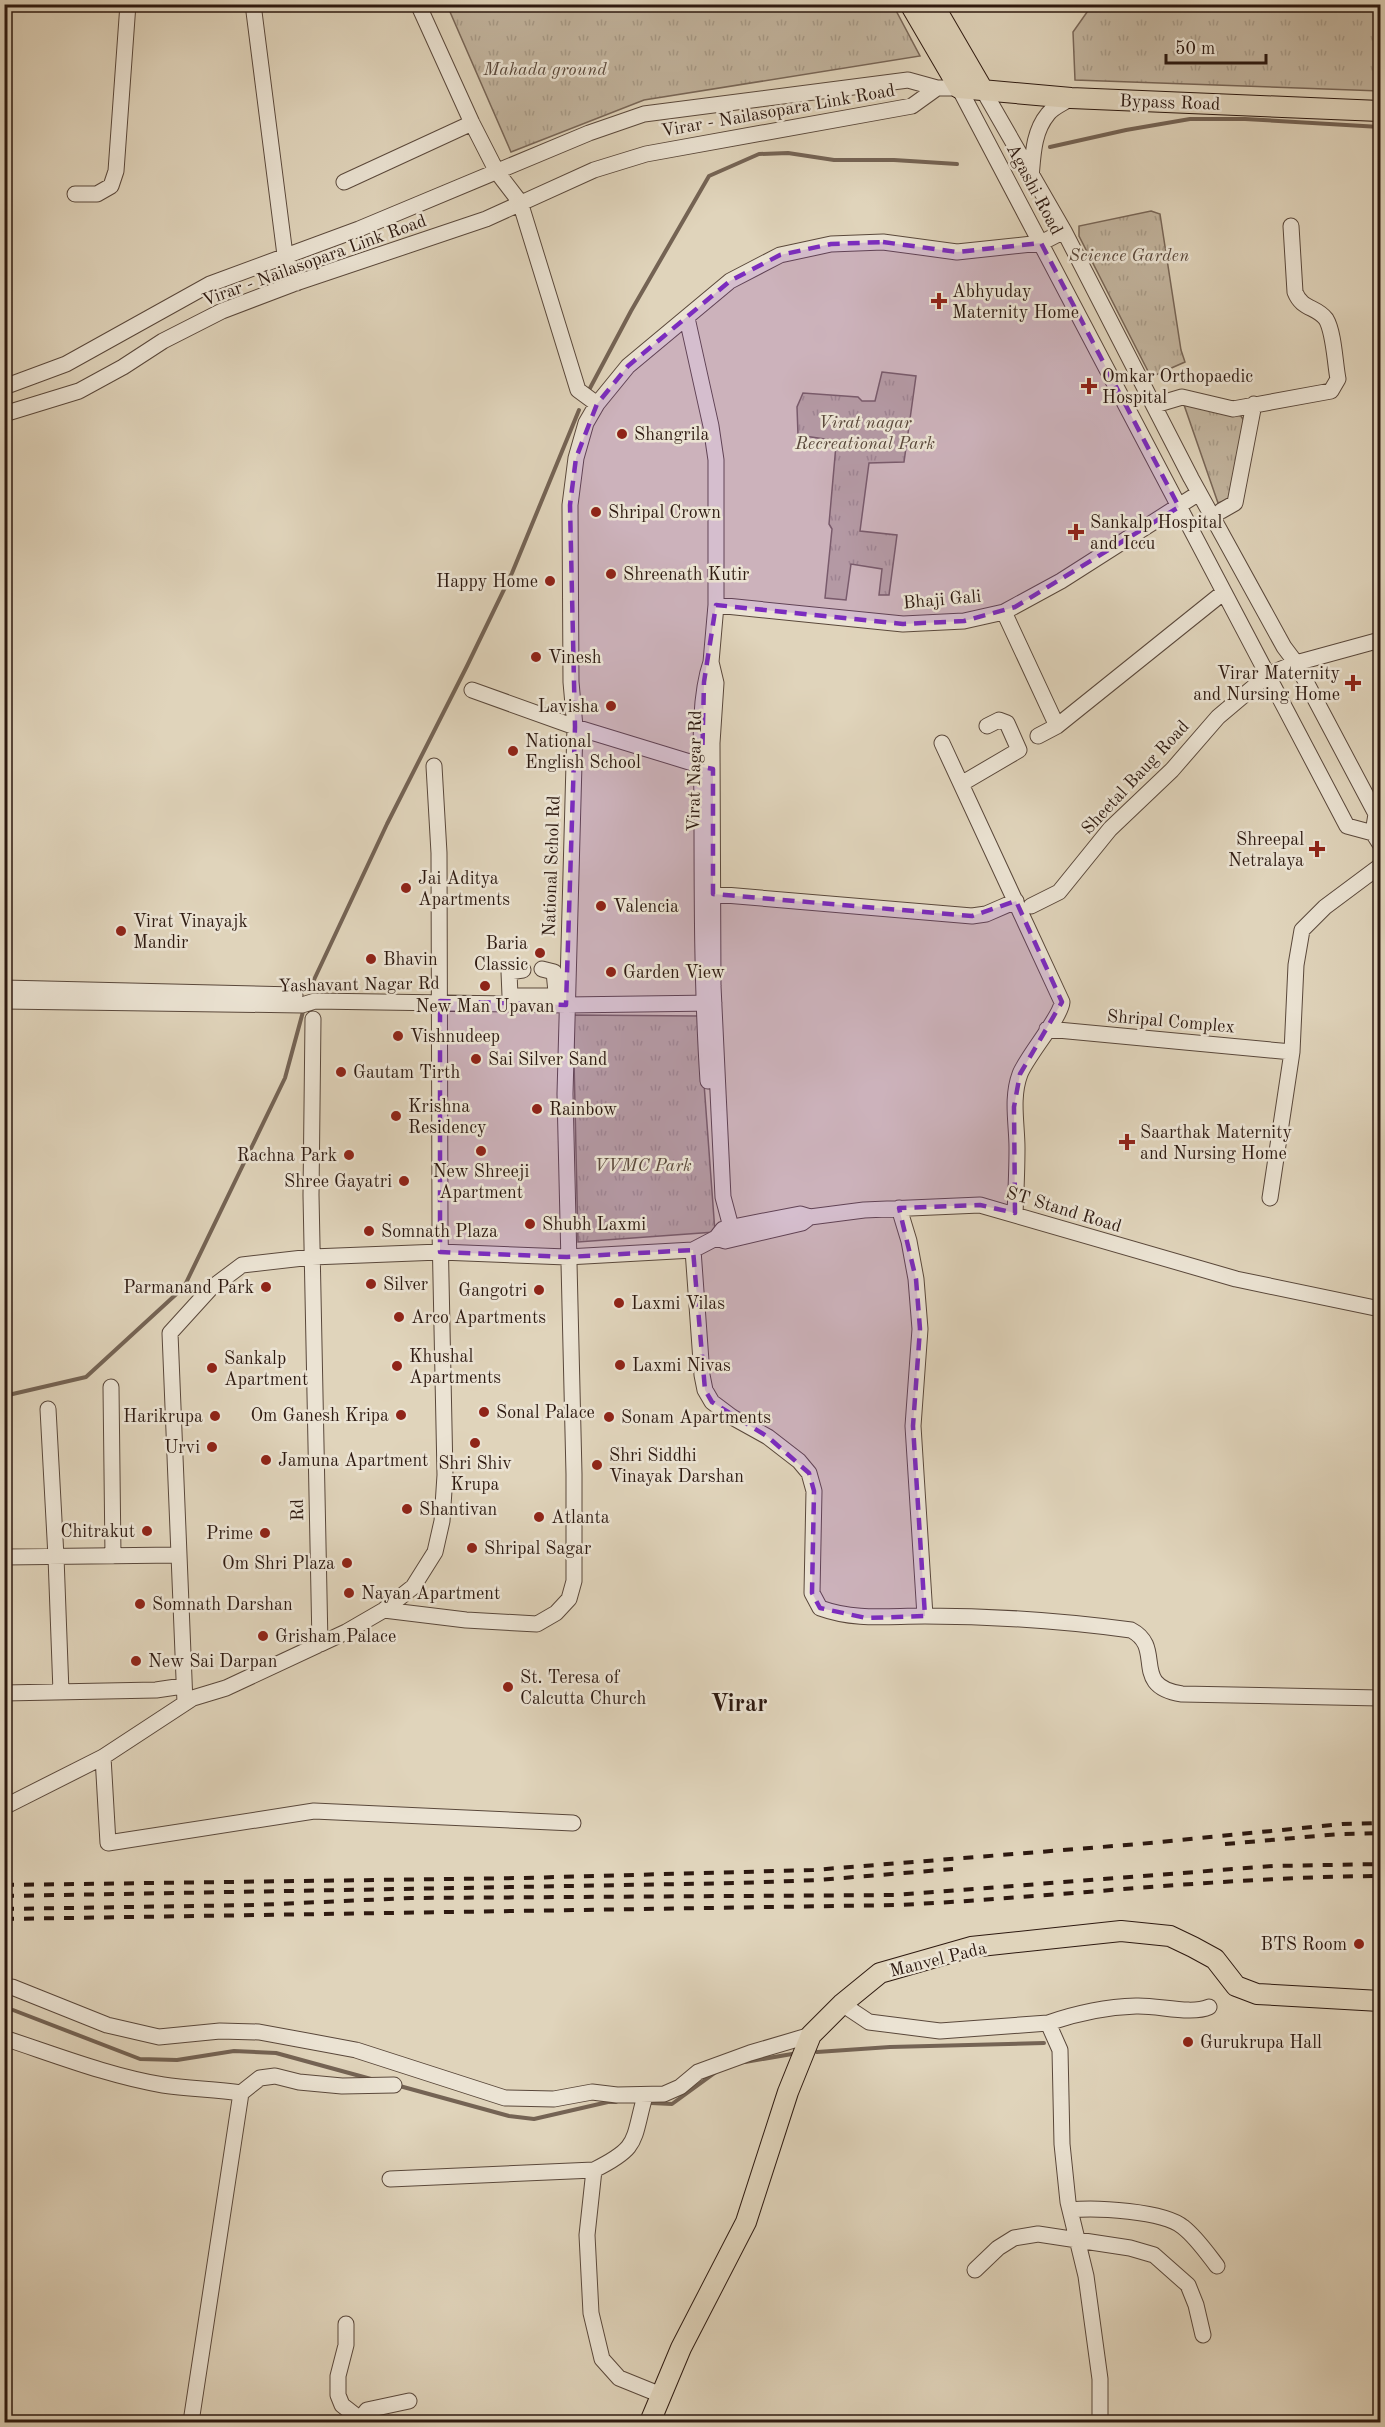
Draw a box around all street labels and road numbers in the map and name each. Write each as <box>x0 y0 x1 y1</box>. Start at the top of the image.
street label: Virar - Nailasopara Link Road <box>660 82 897 140</box>
street label: Bypass Road <box>1119 92 1221 114</box>
street label: Agashi Road <box>1003 141 1066 238</box>
street label: Virar - Nailasopara Link Road <box>200 212 429 310</box>
street label: Bhaji Gali <box>902 588 982 612</box>
street label: Virat Nagar Rd <box>685 710 705 832</box>
street label: Sheetal Baug Road <box>1079 717 1193 838</box>
street label: National Schol Rd <box>541 795 563 937</box>
street label: Yashavant Nagar Rd <box>278 975 440 995</box>
street label: Shripal Complex <box>1106 1007 1236 1037</box>
street label: ST Stand Road <box>1004 1184 1124 1236</box>
street label: Rd <box>289 1499 307 1521</box>
street label: Manvel Pada <box>888 1939 989 1981</box>

